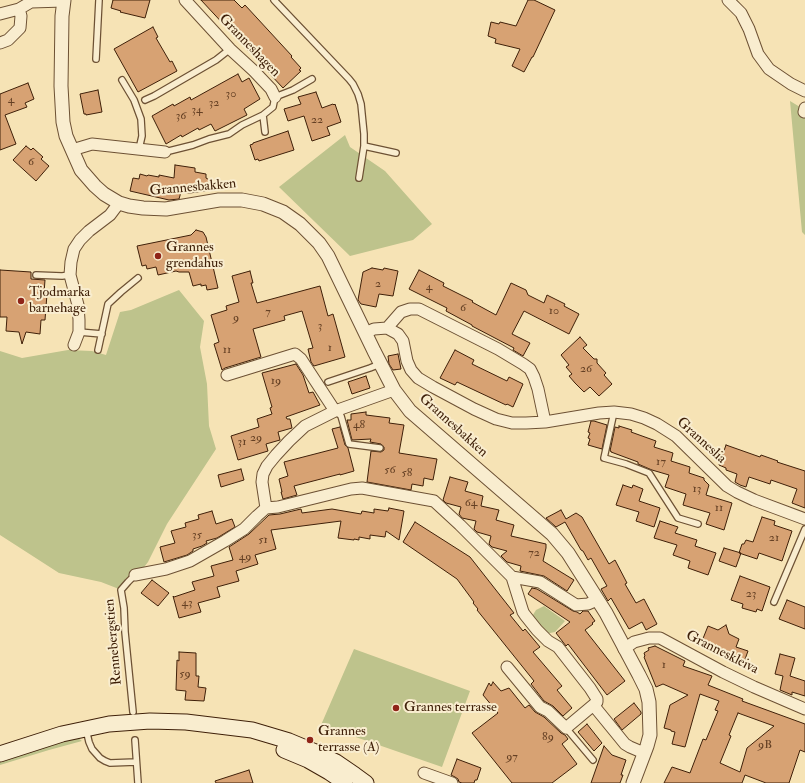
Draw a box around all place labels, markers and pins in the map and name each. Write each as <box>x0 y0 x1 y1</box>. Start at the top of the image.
place label: Grannes grendahus <box>166 240 223 272</box>
marker: Grannes grendahus <box>153 251 163 261</box>
place label: Tjodmarka barnehage <box>29 285 90 318</box>
marker: Tjodmarka barnehage <box>16 296 26 306</box>
place label: Grannes terrasse <box>404 700 497 716</box>
marker: Grannes terrasse <box>391 703 401 713</box>
place label: Grannes terrasse (A) <box>318 724 379 756</box>
marker: Grannes terrasse (A) <box>305 735 315 745</box>

